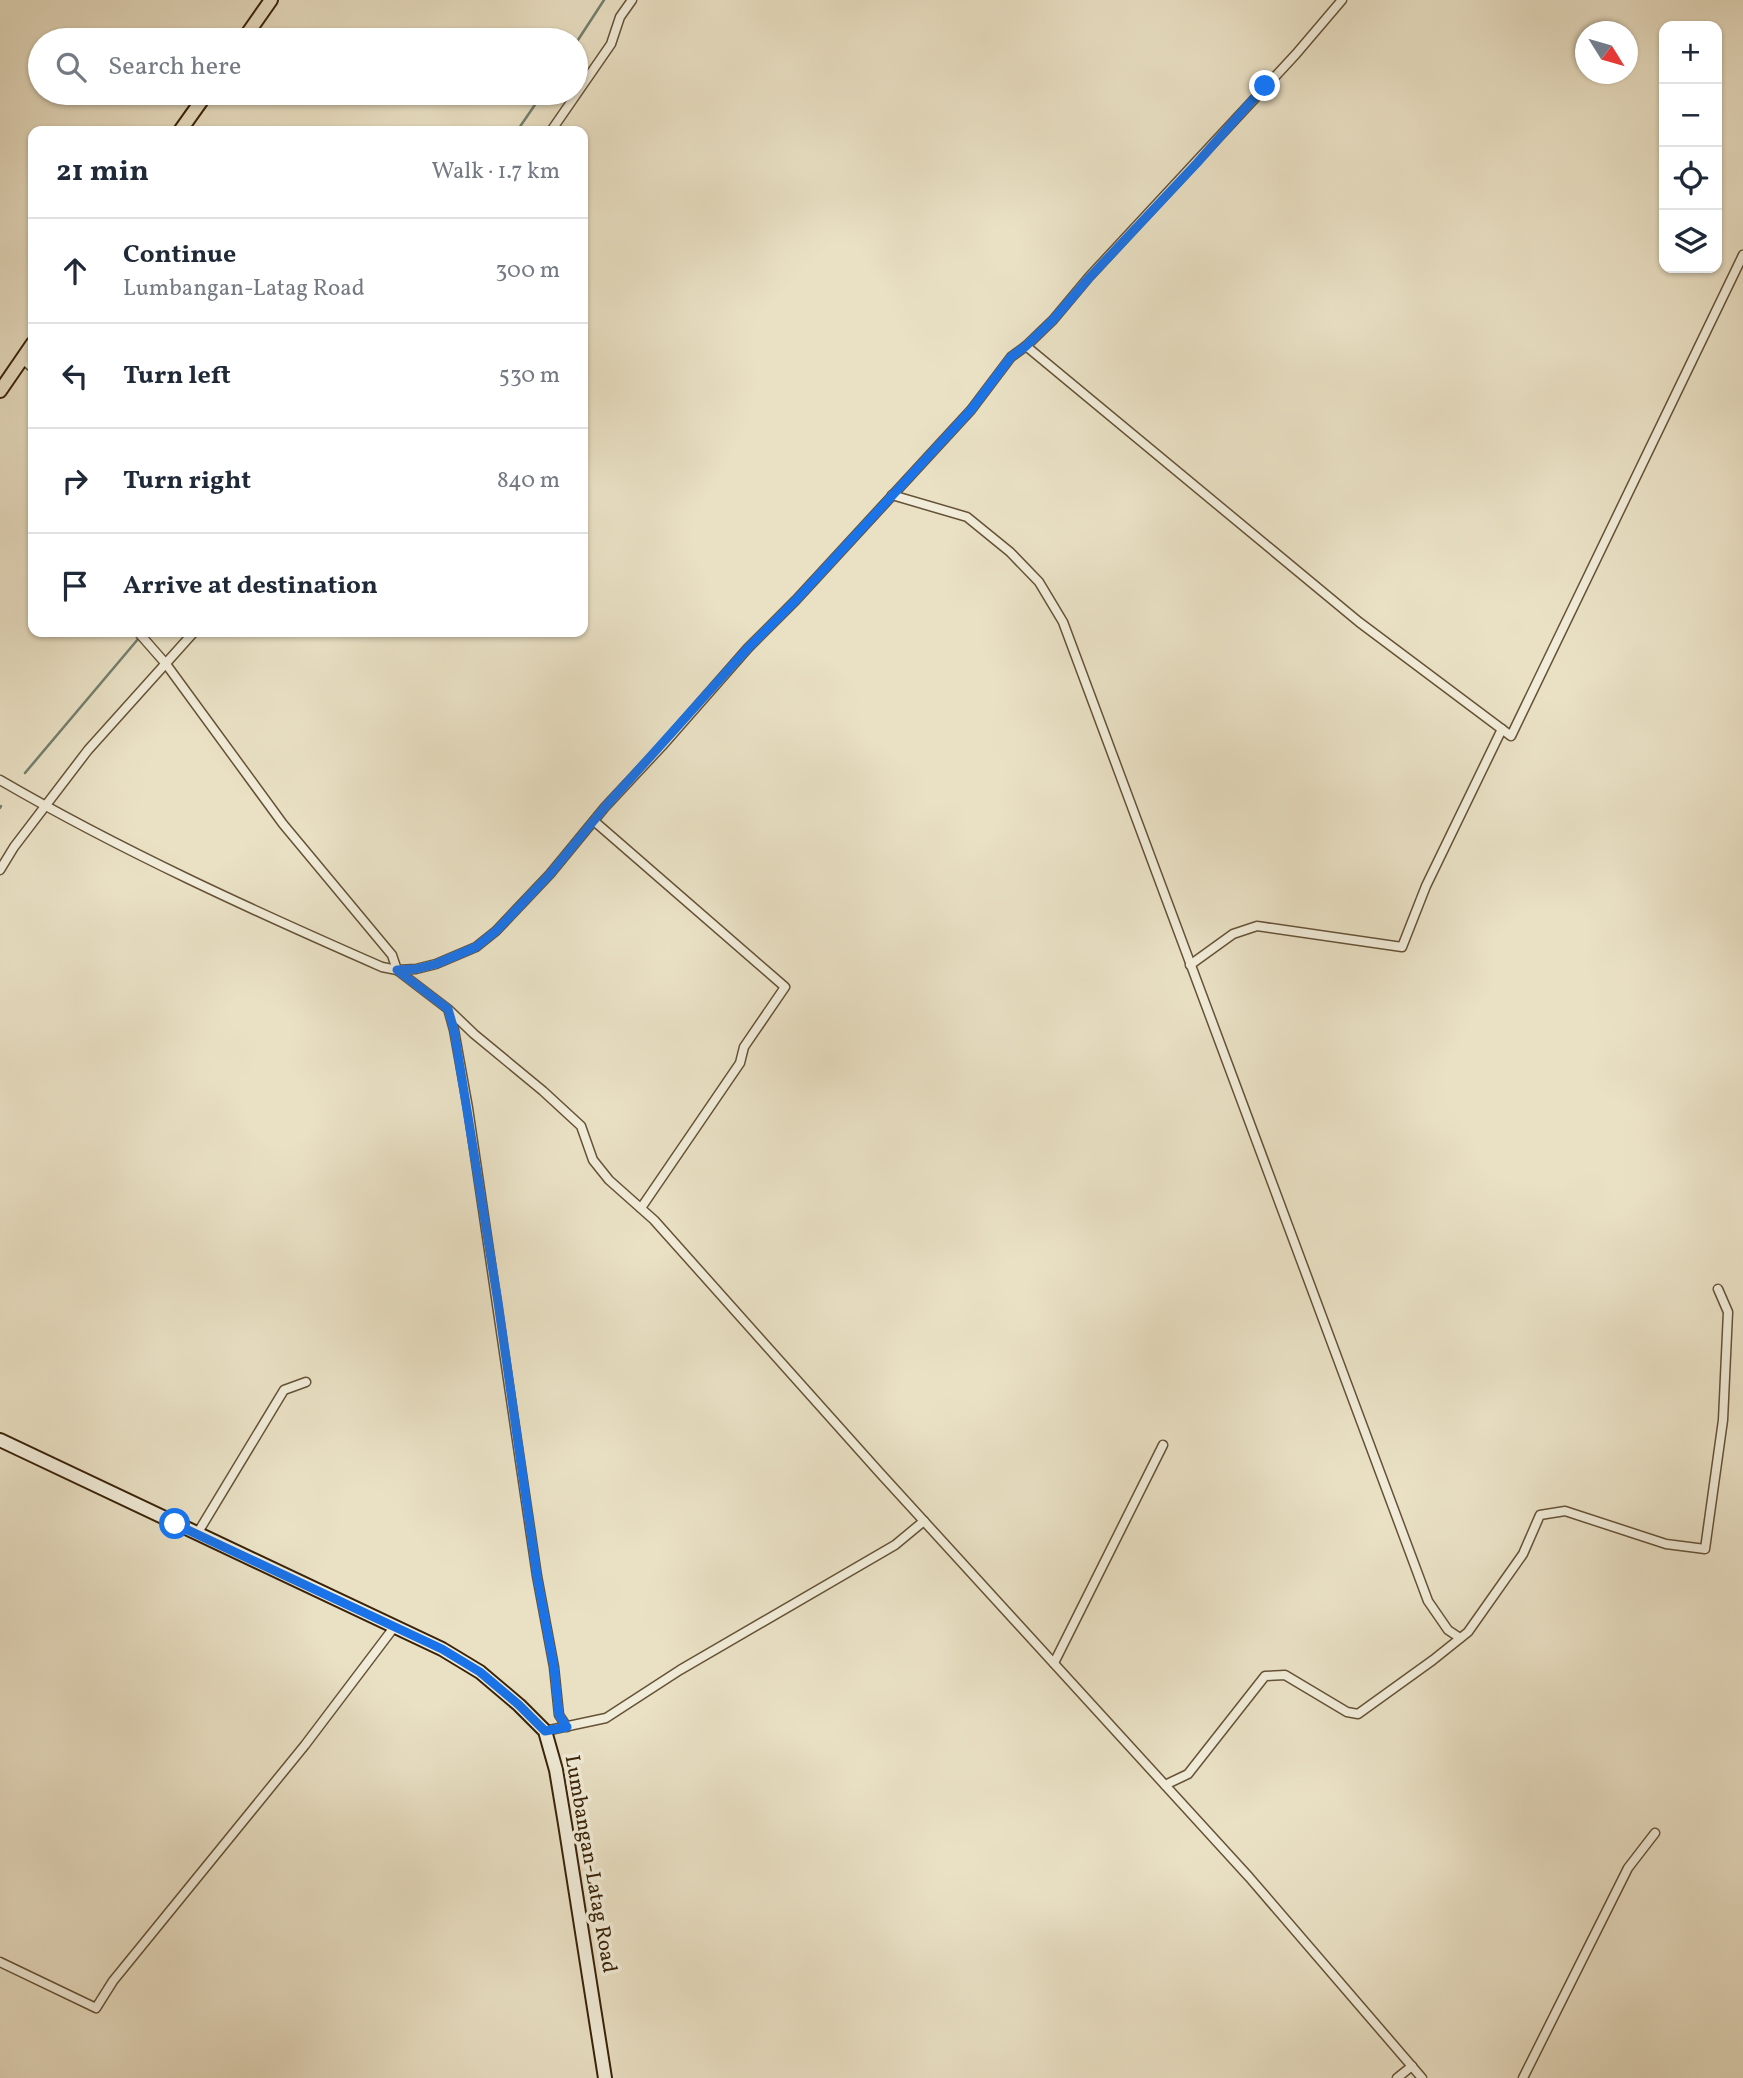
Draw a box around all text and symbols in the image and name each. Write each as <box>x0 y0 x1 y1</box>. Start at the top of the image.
north arrow <box>1575 21 1638 84</box>
map controls <box>1659 21 1722 273</box>
button: + <box>1659 21 1722 84</box>
search box <box>28 28 588 105</box>
icon: search <box>52 48 90 86</box>
text: Search here <box>108 49 241 85</box>
route end <box>1249 70 1280 101</box>
button: − <box>1659 84 1722 147</box>
button: locate <box>1659 147 1722 210</box>
text: 21 min <box>56 151 149 193</box>
text: Walk · 1.7 km <box>431 156 560 188</box>
button: layers <box>1659 210 1722 273</box>
text: Continue <box>123 237 236 273</box>
icon: ahead <box>56 252 94 290</box>
text: 300 m <box>496 255 560 287</box>
text: Lumbangan-Latag Road <box>123 273 365 305</box>
icon: left <box>56 357 94 395</box>
text: Turn left <box>123 358 231 394</box>
text: 530 m <box>499 360 560 392</box>
icon: right <box>56 462 94 500</box>
text: Turn right <box>123 463 251 499</box>
text: 840 m <box>497 465 560 497</box>
icon: arrive <box>56 567 94 605</box>
text: Arrive at destination <box>123 568 378 604</box>
route start <box>159 1508 190 1539</box>
street label: Lumbangan-Latag Road <box>557 1753 623 1975</box>

